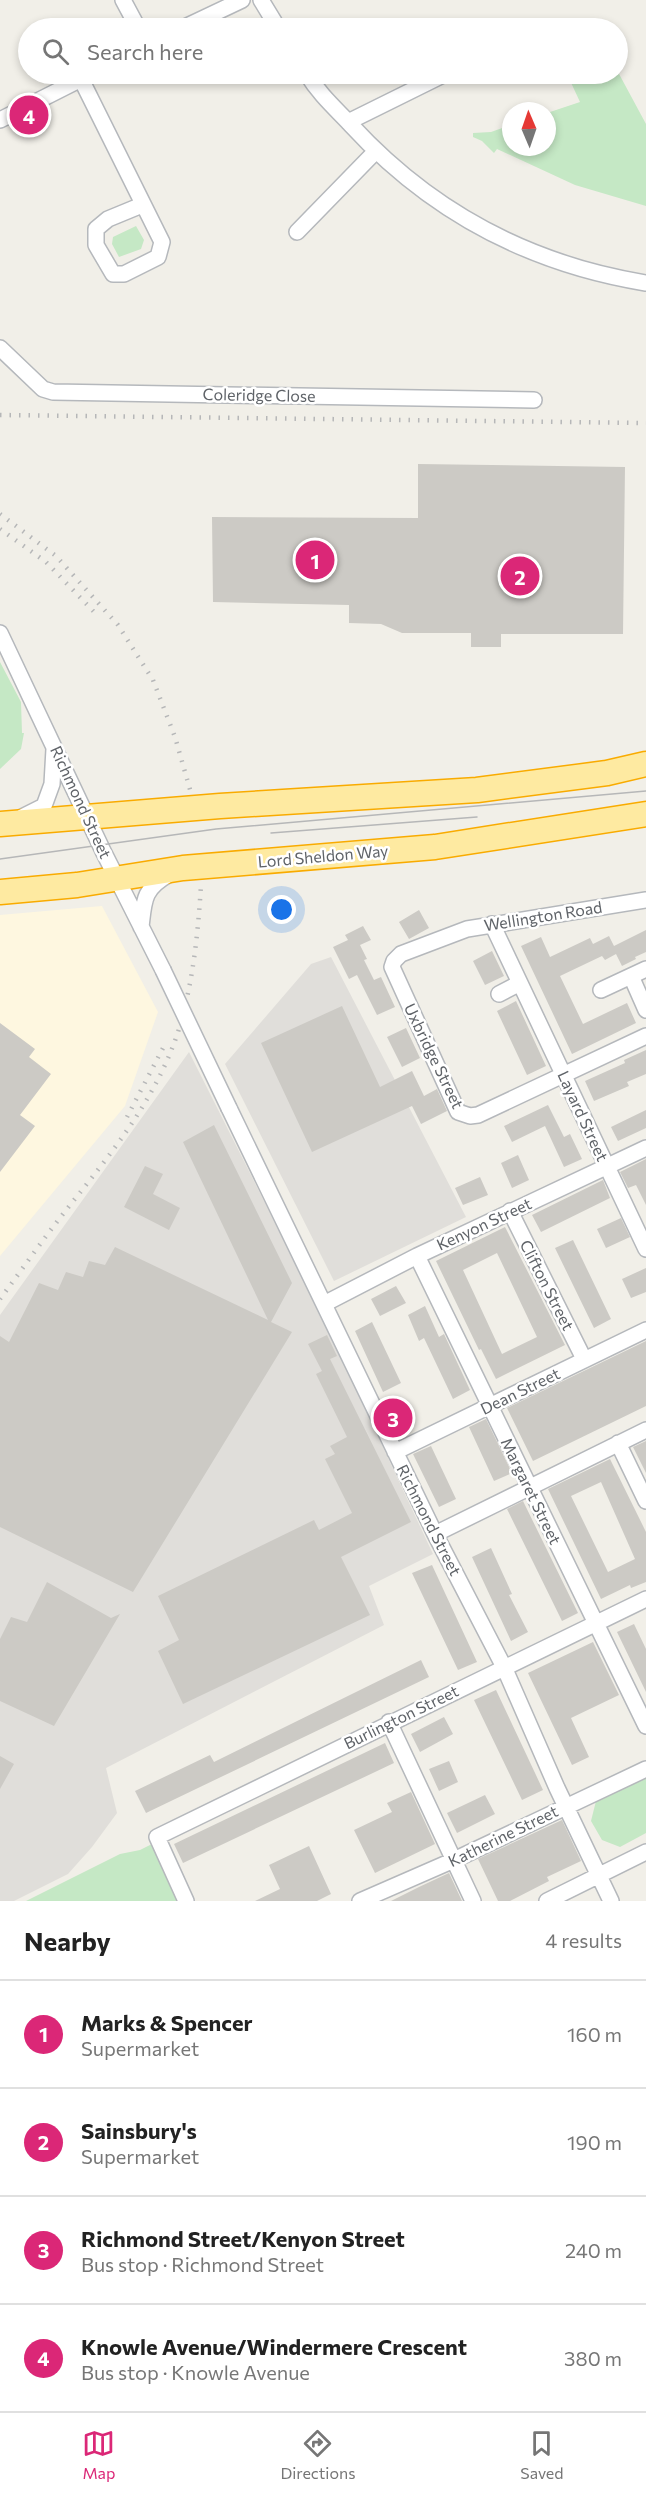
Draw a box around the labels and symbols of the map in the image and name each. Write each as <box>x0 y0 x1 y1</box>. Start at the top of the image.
pin: 4 <box>9 92 48 138</box>
north arrow <box>502 102 556 156</box>
street label: Coleridge Close <box>202 384 316 405</box>
pin: 1 <box>296 538 334 582</box>
pin: 2 <box>500 554 540 598</box>
street label: Richmond Street <box>47 742 116 862</box>
street label: Lord Sheldon Way <box>257 840 389 871</box>
your location <box>267 895 296 924</box>
street label: Wellington Road <box>483 897 603 934</box>
street label: Uxbridge Street <box>401 1000 468 1112</box>
street label: Layard Street <box>554 1068 613 1164</box>
street label: Kenyon Street <box>433 1193 535 1254</box>
street label: Clifton Street <box>517 1236 579 1334</box>
street label: Dean Street <box>477 1363 563 1418</box>
pin: 3 <box>374 1396 412 1440</box>
street label: Margaret Street <box>497 1434 566 1548</box>
street label: Richmond Street <box>393 1461 466 1579</box>
street label: Burlington Street <box>340 1680 462 1753</box>
street label: Katherine Street <box>445 1801 561 1870</box>

